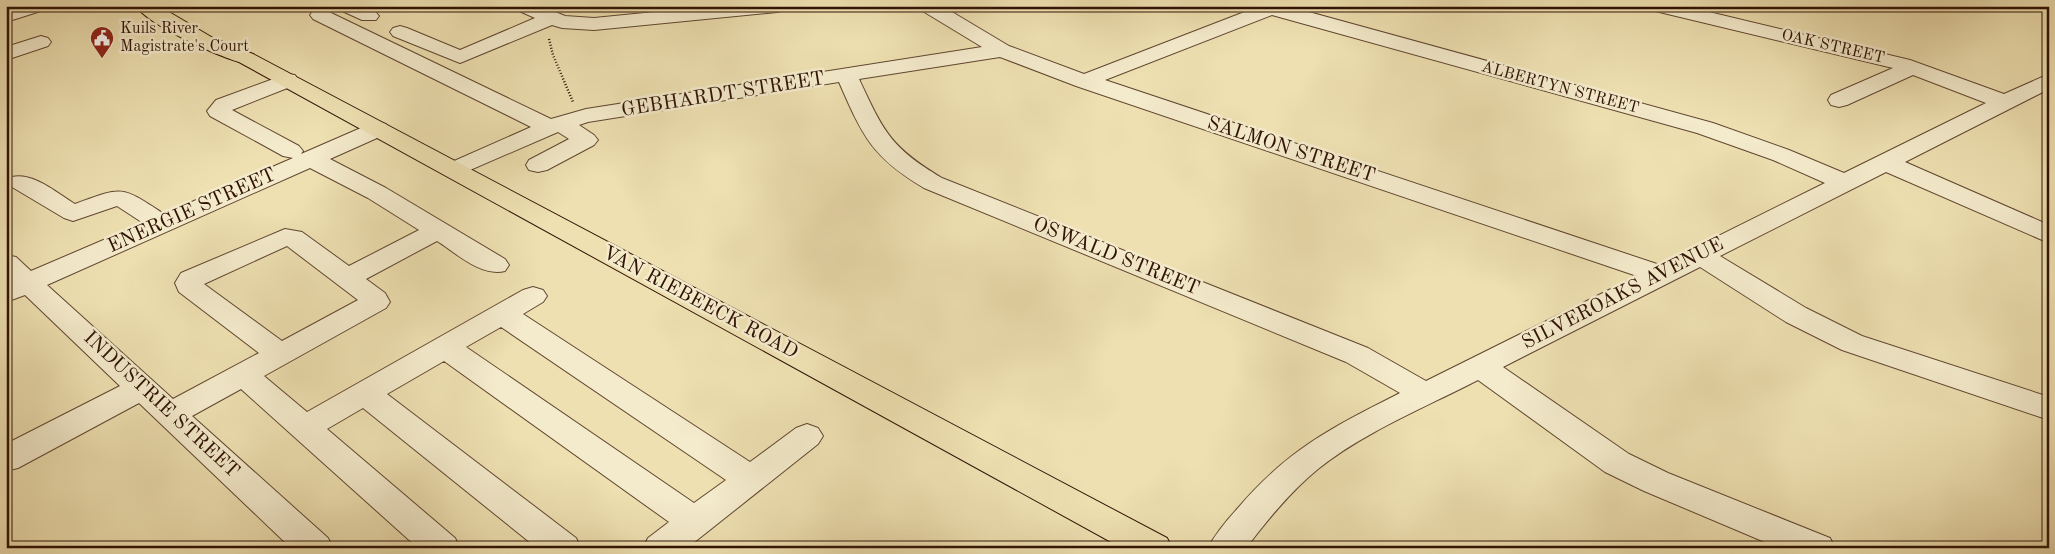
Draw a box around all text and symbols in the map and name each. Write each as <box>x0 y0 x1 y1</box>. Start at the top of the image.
place label: Kuils River Magistrate's Court <box>120 21 249 55</box>
public building icon: Kuils River Magistrate's Court <box>89 25 115 59</box>
street label: OAK STREET <box>1780 27 1886 67</box>
street label: ALBERTYN STREET <box>1479 59 1641 117</box>
street label: GEBHARDT STREET <box>620 69 826 121</box>
street label: SALMON STREET <box>1205 113 1377 187</box>
street label: ENERGIE STREET <box>105 165 279 257</box>
street label: OSWALD STREET <box>1030 214 1202 300</box>
street label: SILVEROAKS AVENUE <box>1519 234 1727 354</box>
street label: VAN RIEBEECK ROAD <box>599 243 801 363</box>
street label: INDUSTRIE STREET <box>79 328 243 482</box>

